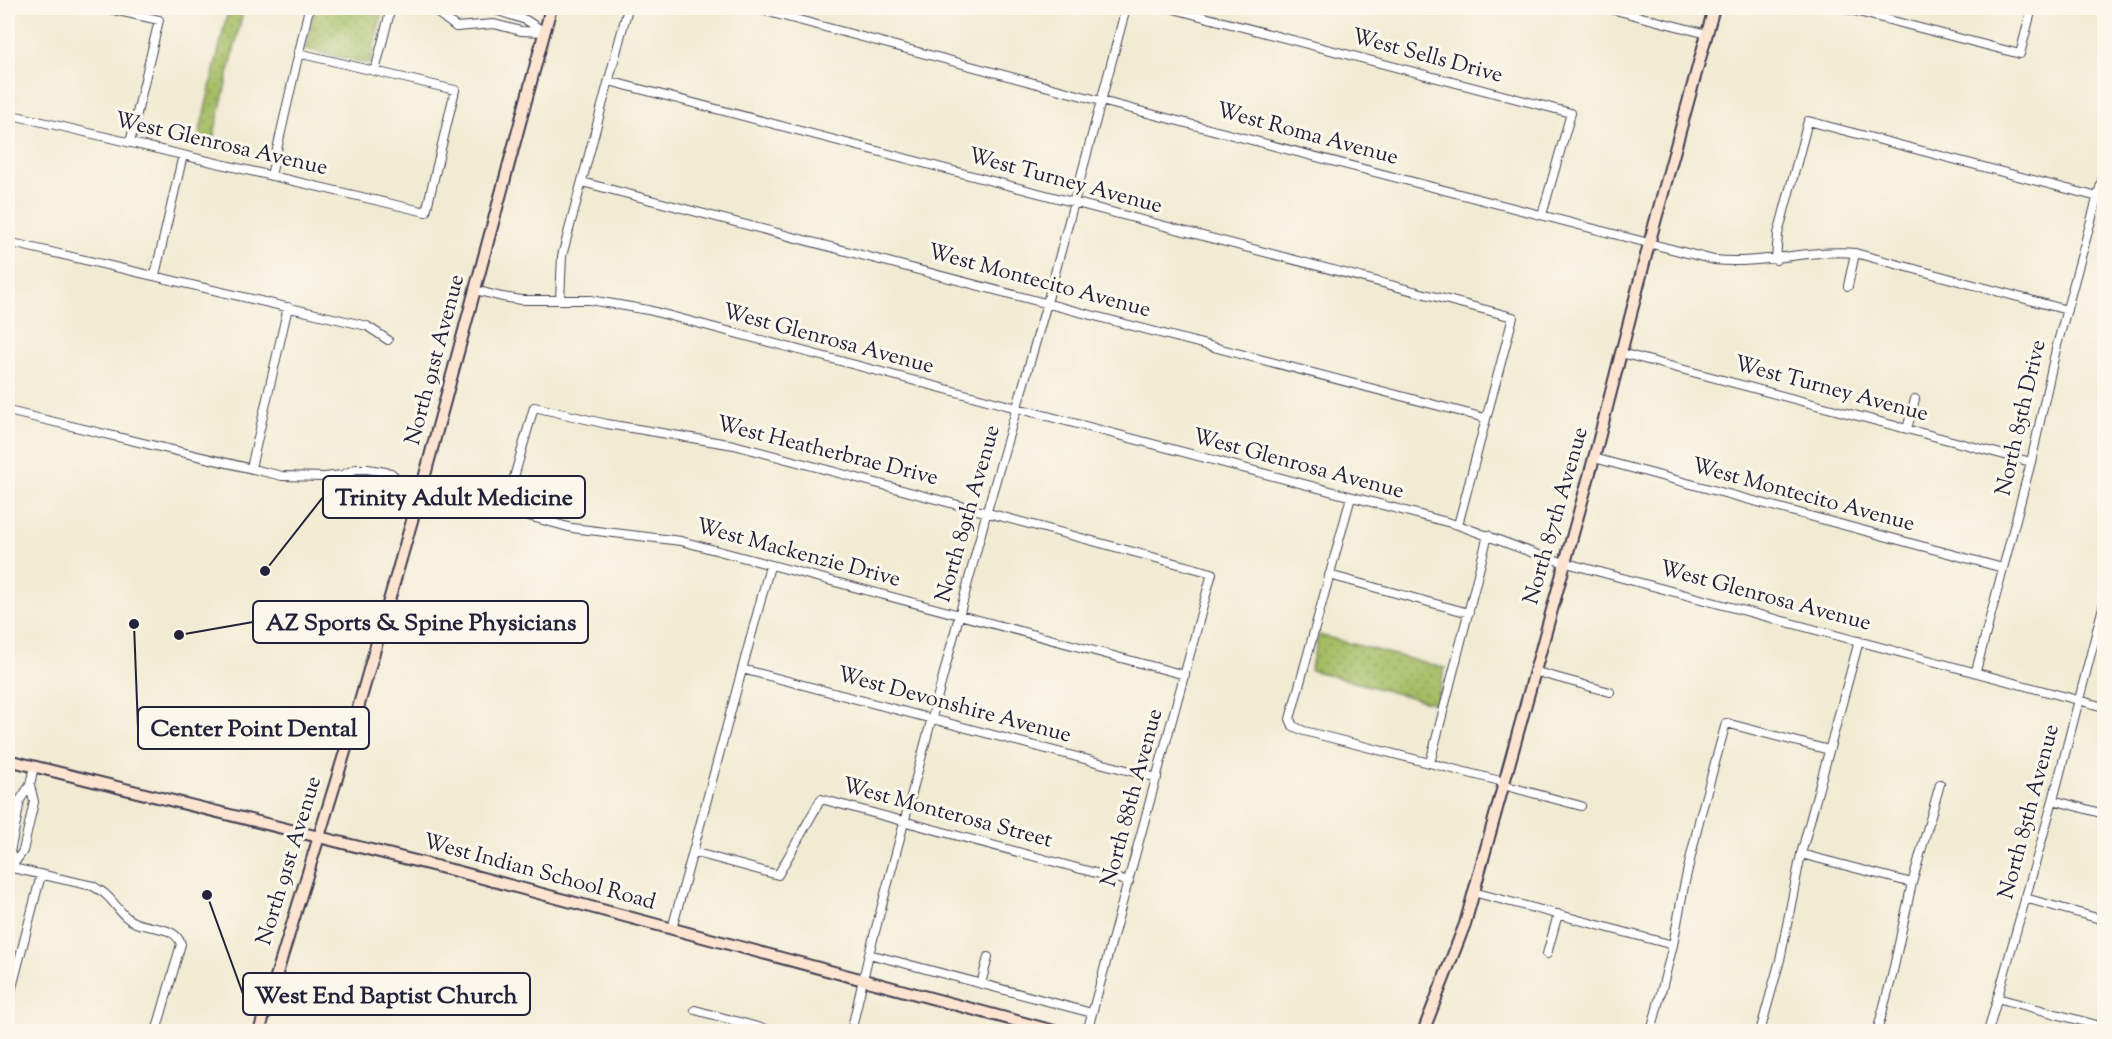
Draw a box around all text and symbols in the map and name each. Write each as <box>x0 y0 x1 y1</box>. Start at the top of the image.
street label: West Sells Drive <box>1348 21 1506 93</box>
street label: West Roma Avenue <box>1212 95 1402 175</box>
street label: West Glenrosa Avenue <box>111 105 331 185</box>
street label: West Turney Avenue <box>964 141 1166 223</box>
street label: West Montecito Avenue <box>924 237 1154 327</box>
street label: North 91st Avenue <box>398 271 474 449</box>
street label: West Glenrosa Avenue <box>719 296 937 384</box>
street label: North 85th Drive <box>1988 337 2056 499</box>
street label: West Turney Avenue <box>1730 349 1932 431</box>
street label: West Heatherbrae Drive <box>713 409 941 495</box>
street label: West Glenrosa Avenue <box>1189 421 1407 509</box>
street label: North 89th Avenue <box>928 422 1010 606</box>
street label: North 87th Avenue <box>1516 423 1598 609</box>
street label: West Montecito Avenue <box>1688 451 1918 541</box>
callout: Trinity Adult Medicine <box>323 476 585 518</box>
text: Trinity Adult Medicine <box>335 482 573 516</box>
street label: West Mackenzie Drive <box>692 511 904 597</box>
street label: West Glenrosa Avenue <box>1656 553 1874 641</box>
callout: AZ Sports & Spine Physicians <box>253 601 588 643</box>
text: AZ Sports & Spine Physicians <box>266 607 576 641</box>
street label: West Devonshire Avenue <box>833 659 1075 753</box>
street label: North 88th Avenue <box>1094 705 1172 891</box>
callout: Center Point Dental <box>138 707 369 749</box>
text: Center Point Dental <box>150 713 358 747</box>
street label: North 85th Avenue <box>1991 721 2069 903</box>
street label: West Monterosa Street <box>838 771 1056 858</box>
street label: North 91st Avenue <box>249 773 331 949</box>
street label: West Indian School Road <box>419 827 659 919</box>
callout: West End Baptist Church <box>243 973 530 1015</box>
text: West End Baptist Church <box>254 980 518 1014</box>

